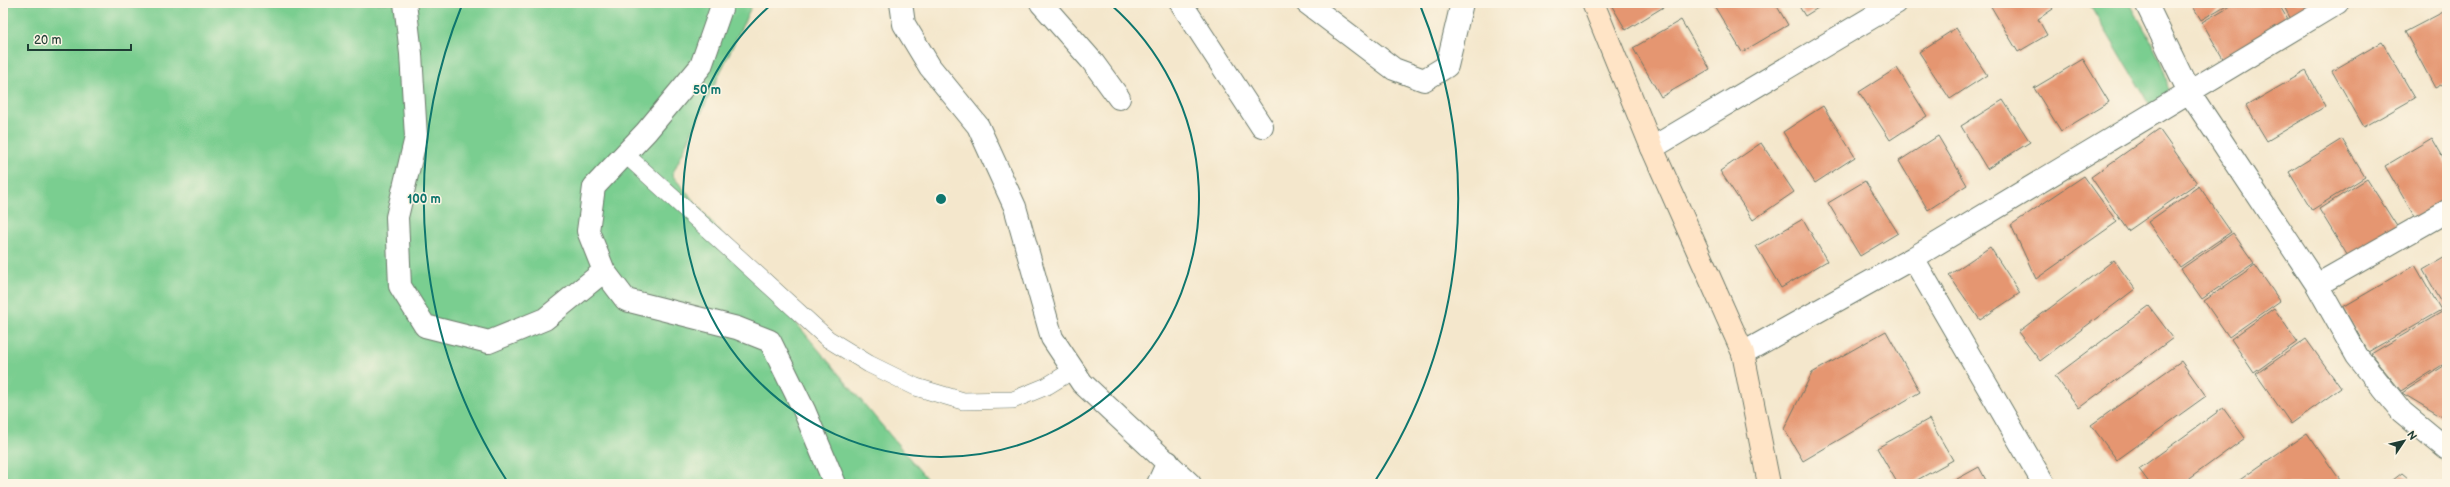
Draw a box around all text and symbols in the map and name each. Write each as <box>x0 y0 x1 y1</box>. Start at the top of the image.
scale bar <box>28 26 131 52</box>
text: 20 m <box>34 33 61 48</box>
text: 50 m <box>693 83 721 98</box>
text: 100 m <box>407 192 441 207</box>
centre of rings <box>934 192 948 206</box>
north arrow <box>2384 421 2424 461</box>
text: N <box>2404 428 2419 443</box>

